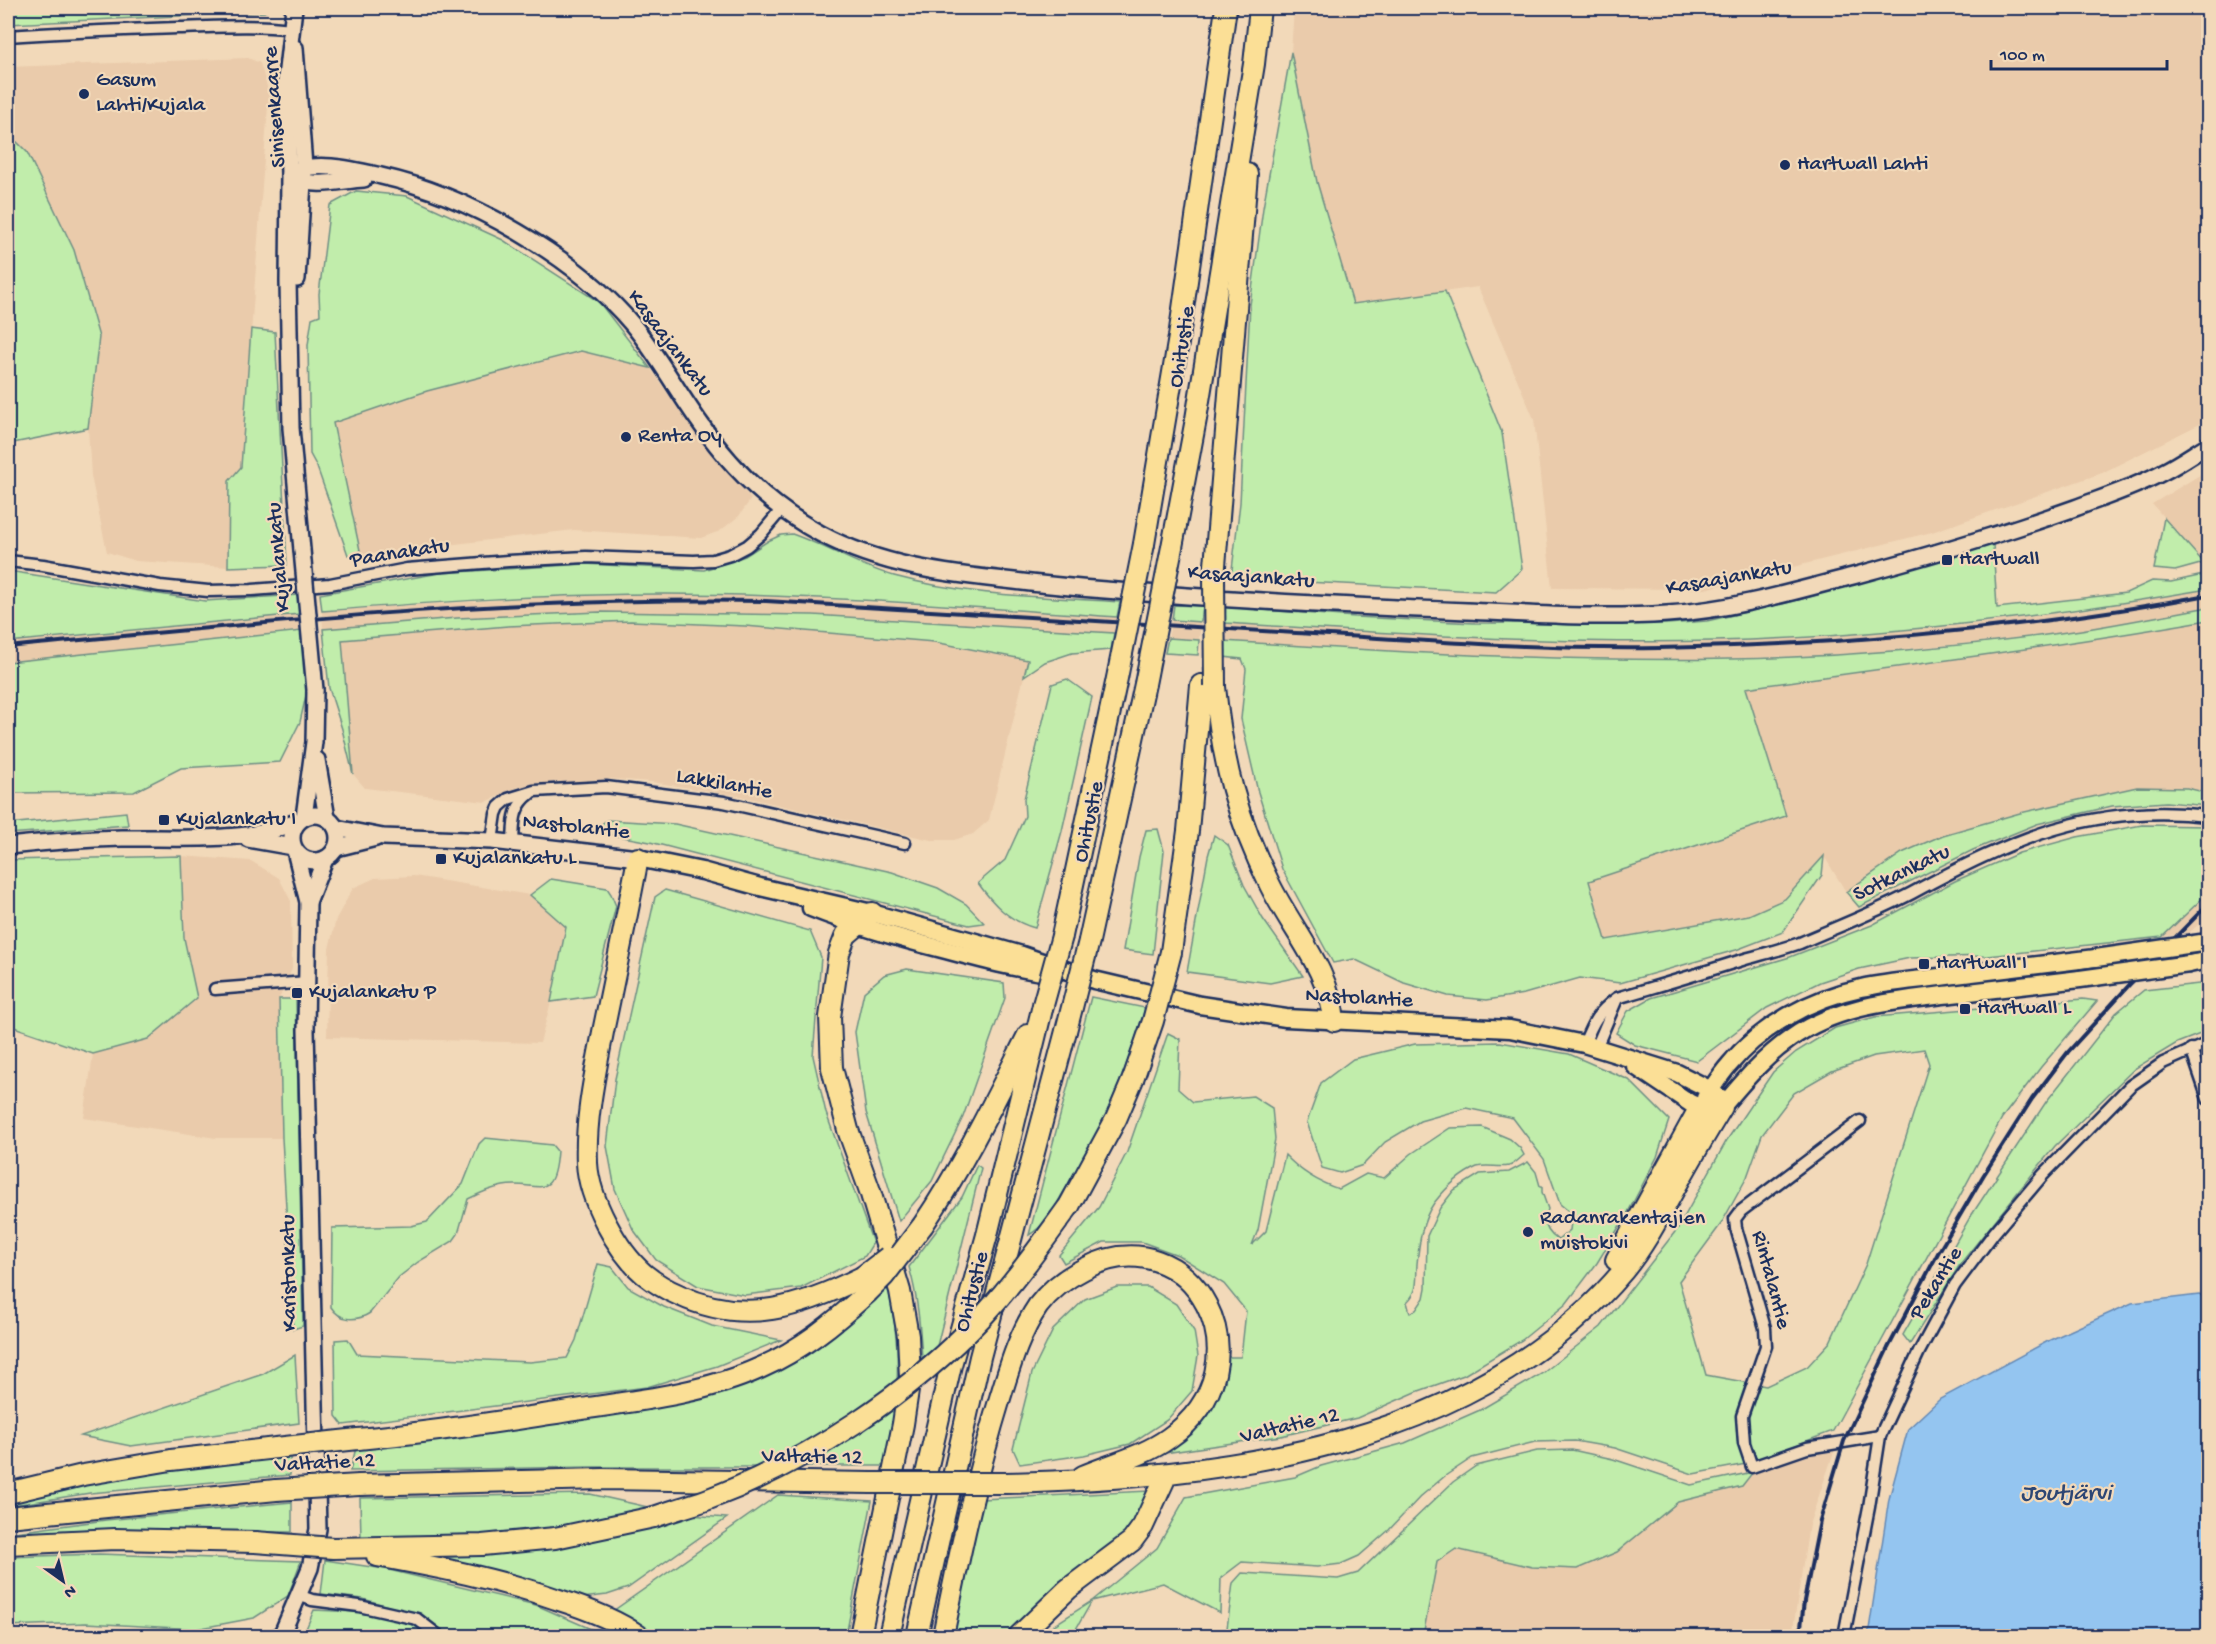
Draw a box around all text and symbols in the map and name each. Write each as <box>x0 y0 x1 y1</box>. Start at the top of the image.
scale bar <box>1991 33 2166 71</box>
street label: Sinisenkaarre <box>259 45 293 168</box>
text: 100 m <box>1999 46 2045 67</box>
place label: Gasum Lahti/Kujala <box>96 68 206 119</box>
marker: Gasum Lahti/Kujala <box>77 87 91 101</box>
place label: Hartwall Lahti <box>1797 152 1929 178</box>
marker: Hartwall Lahti <box>1778 158 1792 172</box>
street label: Kasaajankatu <box>620 285 718 403</box>
street label: Ohitustie <box>1164 304 1202 390</box>
place label: Renta Oy <box>638 424 722 450</box>
marker: Renta Oy <box>619 430 633 444</box>
street label: Kujalankatu <box>262 501 298 613</box>
street label: Paanakatu <box>347 533 452 575</box>
place label: Hartwall <box>1959 547 2040 573</box>
marker: Hartwall <box>1940 553 1954 567</box>
street label: Kasaajankatu <box>1664 555 1794 603</box>
street label: Kasaajankatu <box>1187 561 1315 595</box>
street label: Lakkilantie <box>674 764 775 806</box>
street label: Ohitustie <box>1069 778 1111 865</box>
place label: Kujalankatu I <box>176 807 296 833</box>
street label: Nastolantie <box>521 809 632 847</box>
marker: Kujalankatu I <box>157 813 171 827</box>
street label: Sotkankatu <box>1849 839 1955 909</box>
place label: Kujalankatu L <box>453 846 577 872</box>
marker: Kujalankatu L <box>434 852 448 866</box>
place label: Hartwall I <box>1936 951 2027 977</box>
marker: Hartwall I <box>1917 957 1931 971</box>
place label: Kujalankatu P <box>309 980 437 1006</box>
street label: Nastolantie <box>1305 983 1414 1015</box>
marker: Kujalankatu P <box>290 986 304 1000</box>
place label: Hartwall L <box>1977 996 2072 1022</box>
marker: Hartwall L <box>1958 1002 1972 1016</box>
place label: Radanrakentajien muistokivi <box>1540 1206 1706 1257</box>
street label: Karistonkatu <box>276 1214 304 1332</box>
marker: Radanrakentajien muistokivi <box>1521 1225 1535 1239</box>
street label: Rintalantie <box>1744 1228 1796 1333</box>
street label: Pekantie <box>1904 1242 1970 1326</box>
street label: Ohitustie <box>950 1248 996 1335</box>
street label: Valtatie 12 <box>1237 1403 1342 1451</box>
street label: Valtatie 12 <box>761 1444 863 1472</box>
street label: Valtatie 12 <box>273 1448 376 1480</box>
water label: Joutjärvi <box>2021 1480 2114 1509</box>
north arrow <box>33 1551 93 1611</box>
text: N <box>59 1580 79 1602</box>

